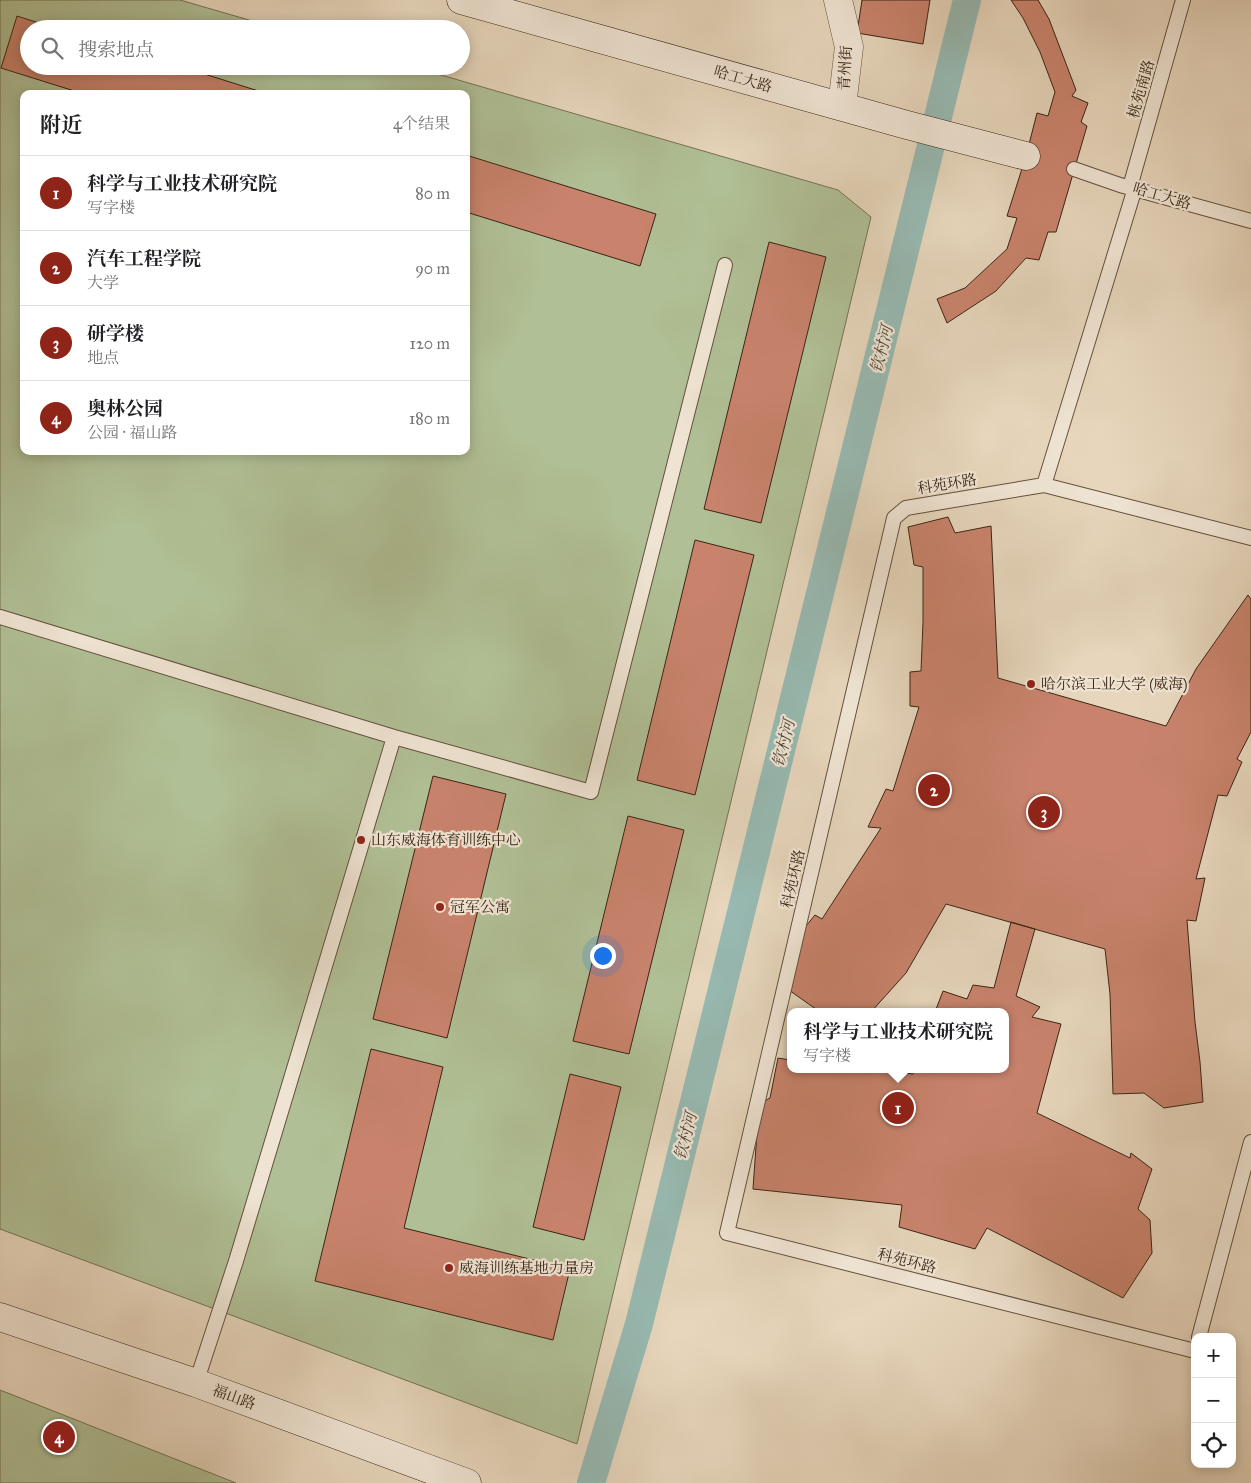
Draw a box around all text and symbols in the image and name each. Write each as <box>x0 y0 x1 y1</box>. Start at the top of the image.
search box <box>20 20 470 75</box>
icon: search <box>38 34 66 62</box>
text: 搜索地点 <box>78 38 154 61</box>
street label: 青州街 <box>835 45 855 91</box>
street label: 桃苑南路 <box>1124 58 1158 120</box>
street label: 哈工大路 <box>712 62 774 96</box>
text: 附近 <box>40 112 82 138</box>
text: 4个结果 <box>393 114 450 133</box>
text: 科学与工业技术研究院 <box>87 172 277 195</box>
street label: 哈工大路 <box>1131 179 1193 213</box>
text: 1 <box>53 184 59 203</box>
text: 80 m <box>415 184 450 203</box>
text: 写字楼 <box>87 198 135 217</box>
text: 汽车工程学院 <box>87 247 201 270</box>
text: 2 <box>52 259 60 278</box>
text: 90 m <box>415 259 450 278</box>
text: 大学 <box>87 273 119 292</box>
water label: 钦村河 <box>866 321 897 375</box>
text: 研学楼 <box>87 322 144 345</box>
text: 3 <box>53 334 59 353</box>
text: 120 m <box>410 334 450 353</box>
text: 地点 <box>87 348 119 367</box>
text: 奥林公园 <box>87 397 163 420</box>
text: 4 <box>52 409 60 428</box>
text: 180 m <box>409 409 450 428</box>
text: 公园 · 福山路 <box>87 423 177 442</box>
street label: 科苑环路 <box>916 470 978 498</box>
place label: 哈尔滨工业大学 (威海) <box>1041 675 1188 694</box>
marker: 哈尔滨工业大学 (威海) <box>1025 678 1037 690</box>
water label: 钦村河 <box>768 715 799 769</box>
pin: 2 <box>918 771 950 809</box>
pin: 3 <box>1028 793 1060 831</box>
place label: 山东威海体育训练中心 <box>371 831 521 849</box>
marker: 山东威海体育训练中心 <box>355 834 367 846</box>
street label: 科苑环路 <box>777 848 809 910</box>
place label: 冠军公寓 <box>450 898 510 916</box>
marker: 冠军公寓 <box>434 901 446 913</box>
your location <box>590 943 616 969</box>
popup <box>787 1008 1009 1073</box>
text: 科学与工业技术研究院 <box>803 1020 993 1043</box>
text: 写字楼 <box>803 1046 851 1065</box>
pin: 1 <box>882 1089 914 1127</box>
water label: 钦村河 <box>670 1108 701 1162</box>
street label: 科苑环路 <box>876 1245 938 1277</box>
place label: 威海训练基地力量房 <box>459 1259 594 1277</box>
marker: 威海训练基地力量房 <box>443 1262 455 1274</box>
map controls <box>1191 1333 1236 1468</box>
button: + <box>1191 1333 1236 1378</box>
button: − <box>1191 1378 1236 1423</box>
street label: 福山路 <box>210 1381 258 1413</box>
pin: 4 <box>43 1418 75 1456</box>
button: locate <box>1191 1423 1236 1468</box>

